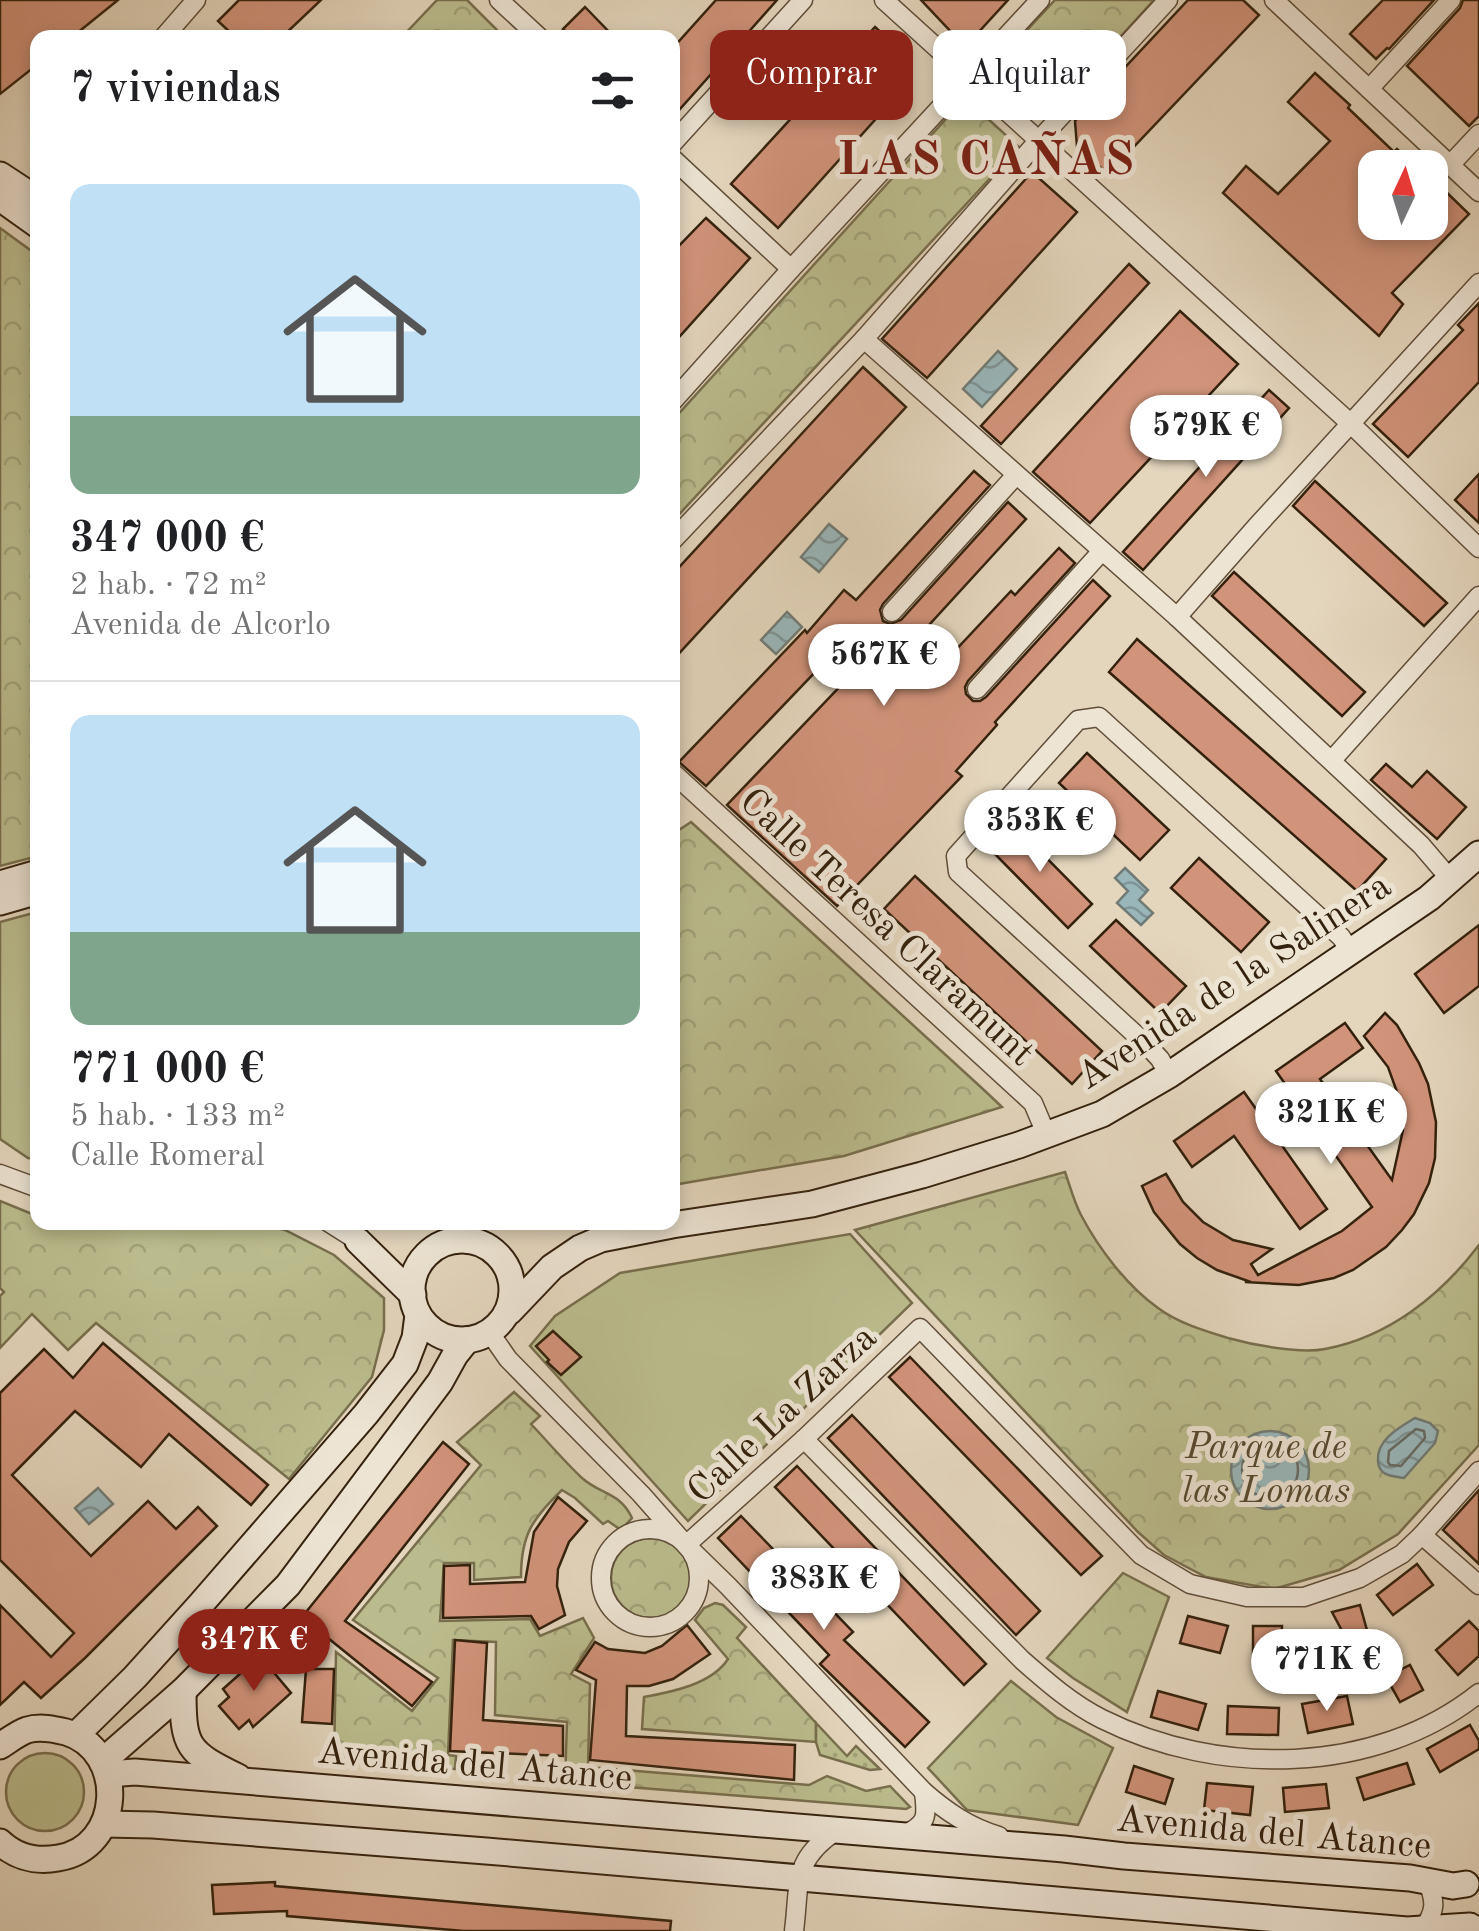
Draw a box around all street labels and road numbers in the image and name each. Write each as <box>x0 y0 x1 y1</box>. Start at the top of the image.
street label: Calle Teresa Claramunt <box>731 782 1040 1074</box>
street label: Avenida de la Salinera <box>1071 867 1398 1098</box>
street label: Calle La Zarza <box>681 1319 885 1512</box>
street label: Avenida del Atance <box>316 1733 634 1799</box>
street label: Avenida del Atance <box>1115 1801 1433 1867</box>

